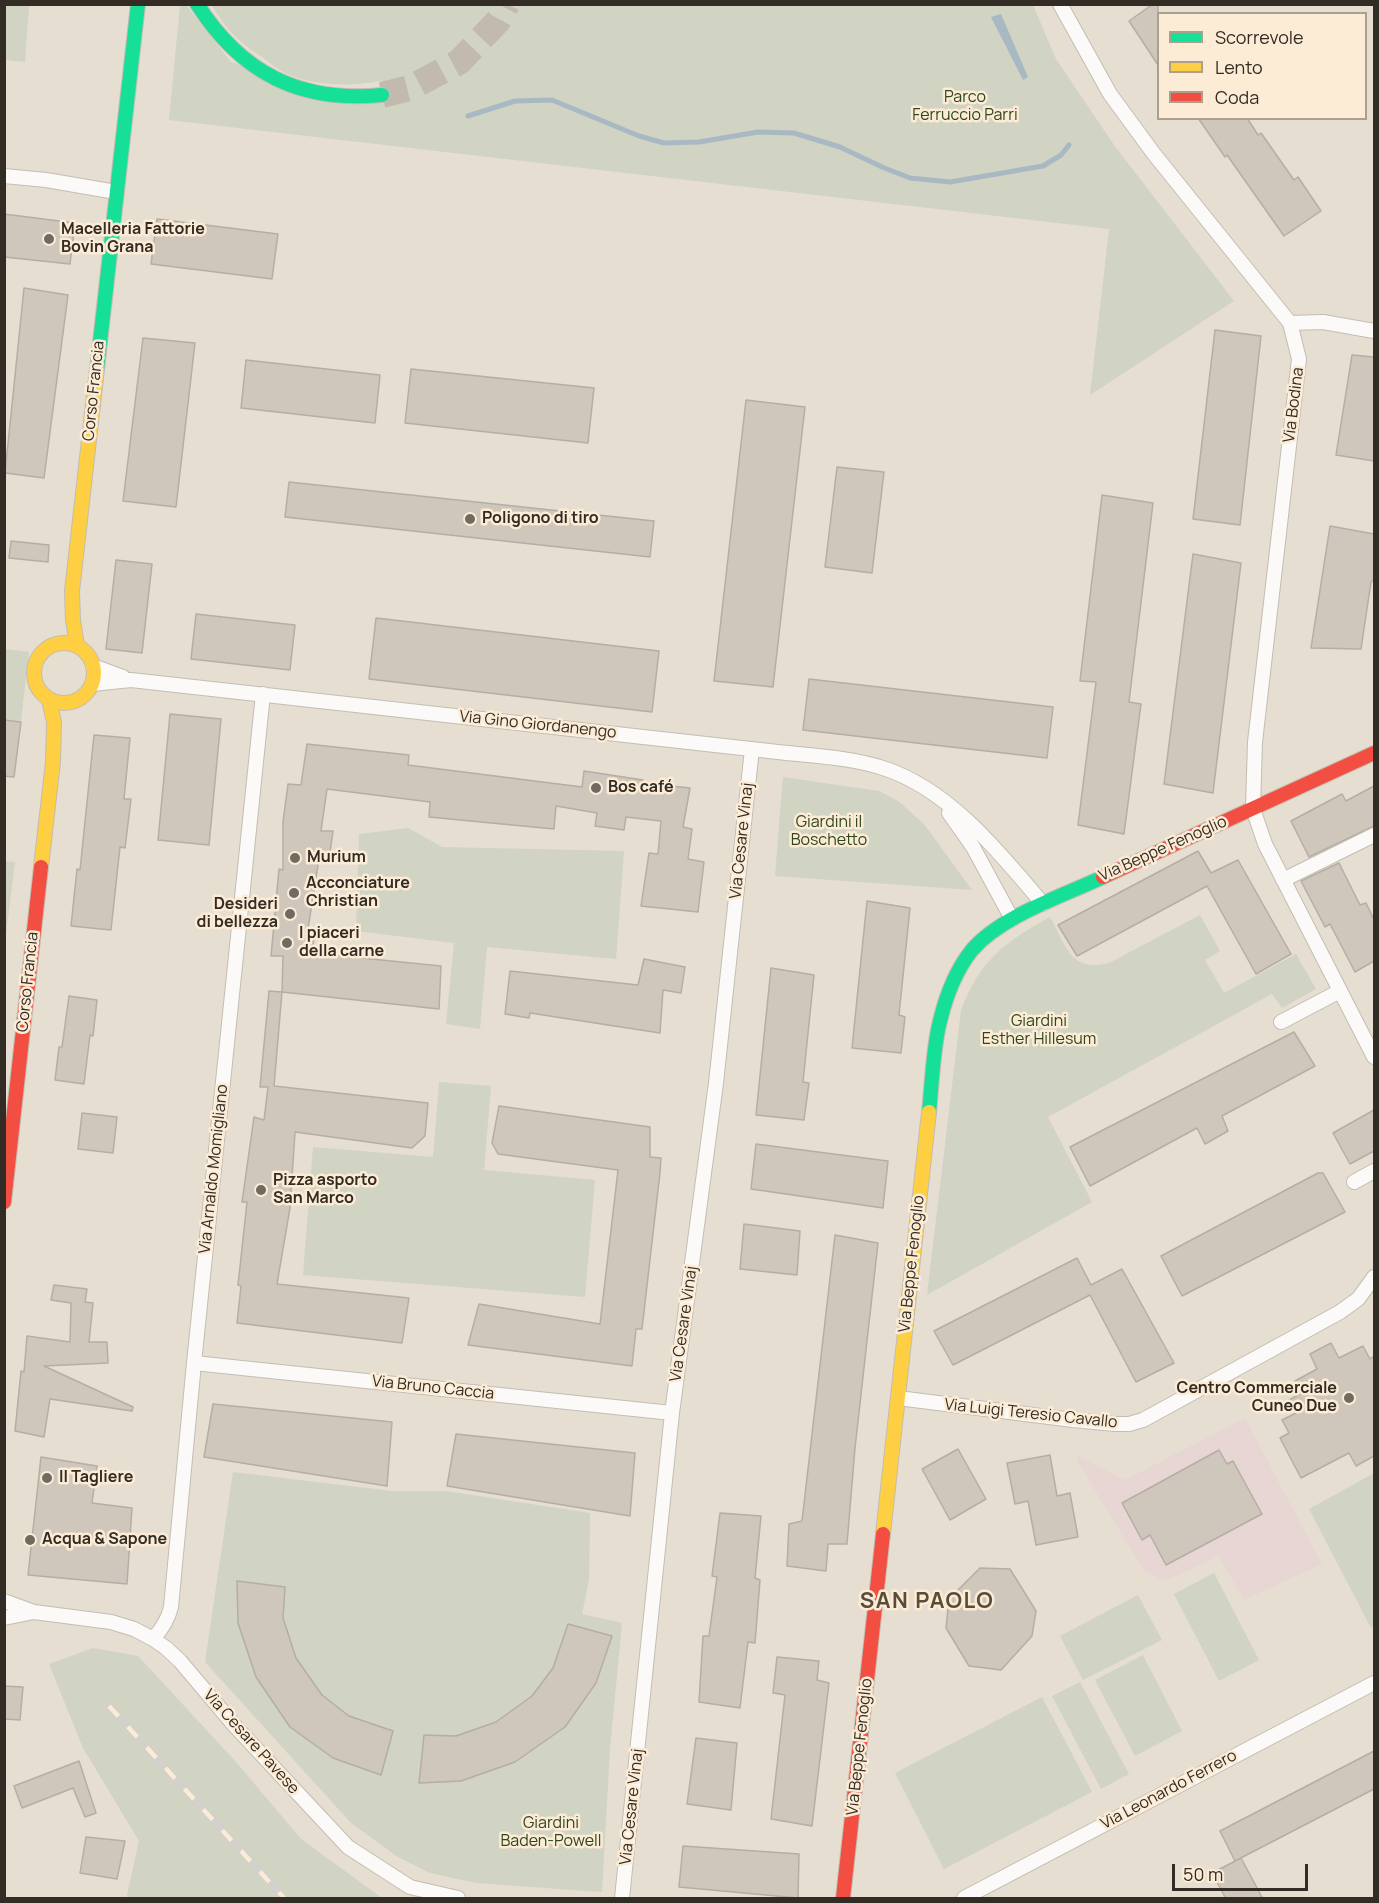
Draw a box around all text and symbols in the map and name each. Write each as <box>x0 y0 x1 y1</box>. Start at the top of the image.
legend <box>1157 12 1367 120</box>
text: Scorrevole <box>1215 25 1304 49</box>
text: Lento <box>1215 55 1263 79</box>
text: Coda <box>1215 85 1259 109</box>
park label: Parco Ferruccio Parri <box>912 88 1018 126</box>
place label: Macelleria Fattorie Bovin Grana <box>61 220 205 258</box>
marker: Macelleria Fattorie Bovin Grana <box>42 232 56 246</box>
street label: Corso Francia <box>79 340 109 442</box>
street label: Via Bodina <box>1280 366 1308 444</box>
place label: Poligono di tiro <box>482 509 599 529</box>
marker: Poligono di tiro <box>463 512 477 526</box>
street label: Via Gino Giordanengo <box>459 707 617 743</box>
place label: Bos café <box>608 778 674 798</box>
marker: Bos café <box>589 781 603 795</box>
street label: Via Cesare Vinaj <box>726 782 758 900</box>
street label: Via Beppe Fenoglio <box>1096 812 1230 886</box>
park label: Giardini il Boschetto <box>791 813 867 851</box>
place label: Murium <box>307 848 366 868</box>
marker: Murium <box>288 851 302 865</box>
place label: Acconciature Christian <box>306 874 410 912</box>
marker: Acconciature Christian <box>287 886 301 900</box>
place label: Desideri di bellezza <box>197 895 278 933</box>
marker: Desideri di bellezza <box>283 907 297 921</box>
place label: I piaceri della carne <box>299 924 384 962</box>
street label: Corso Francia <box>13 931 43 1033</box>
marker: I piaceri della carne <box>280 936 294 950</box>
park label: Giardini Esther Hillesum <box>982 1012 1096 1050</box>
street label: Via Arnaldo Momigliano <box>196 1083 232 1255</box>
place label: Pizza asporto San Marco <box>273 1171 377 1209</box>
marker: Pizza asporto San Marco <box>254 1183 268 1197</box>
street label: Via Beppe Fenoglio <box>895 1194 929 1334</box>
street label: Via Cesare Vinaj <box>666 1265 702 1383</box>
street label: Via Bruno Caccia <box>371 1372 495 1404</box>
place label: Centro Commerciale Cuneo Due <box>1177 1379 1337 1417</box>
marker: Centro Commerciale Cuneo Due <box>1342 1391 1356 1405</box>
street label: Via Luigi Teresio Cavallo <box>944 1395 1118 1433</box>
place label: Il Tagliere <box>59 1468 133 1488</box>
marker: Il Tagliere <box>40 1471 54 1485</box>
place label: Acqua & Sapone <box>42 1530 167 1550</box>
marker: Acqua & Sapone <box>23 1533 37 1547</box>
district label: SAN PAOLO <box>860 1589 994 1615</box>
street label: Via Beppe Fenoglio <box>843 1677 877 1817</box>
street label: Via Cesare Pavese <box>199 1686 303 1798</box>
street label: Via Leonardo Ferrero <box>1098 1746 1240 1834</box>
street label: Via Cesare Vinaj <box>616 1748 648 1866</box>
park label: Giardini Baden-Powell <box>500 1814 602 1852</box>
scale bar <box>1175 1852 1312 1890</box>
text: 50 m <box>1183 1862 1223 1886</box>

